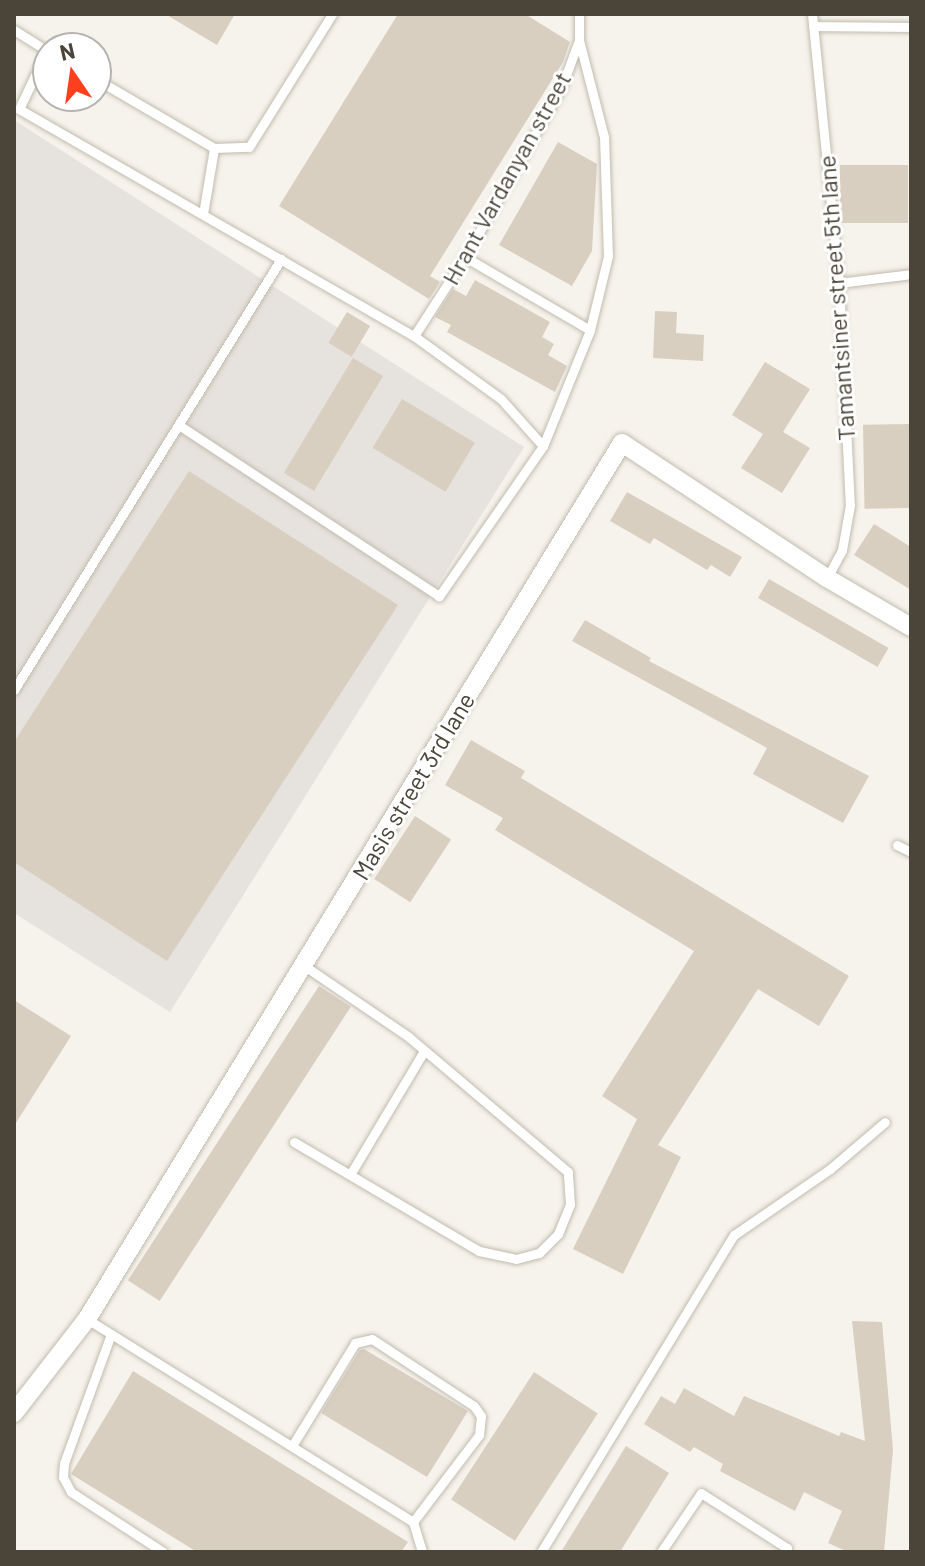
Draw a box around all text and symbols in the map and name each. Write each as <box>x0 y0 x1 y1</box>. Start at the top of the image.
north arrow <box>32 32 112 112</box>
text: N <box>57 36 77 65</box>
street label: Hrant Vardanyan street <box>435 67 577 289</box>
street label: Tamantsiner street 5th lane <box>812 154 860 442</box>
street label: Masis street 3rd lane <box>346 687 480 885</box>

